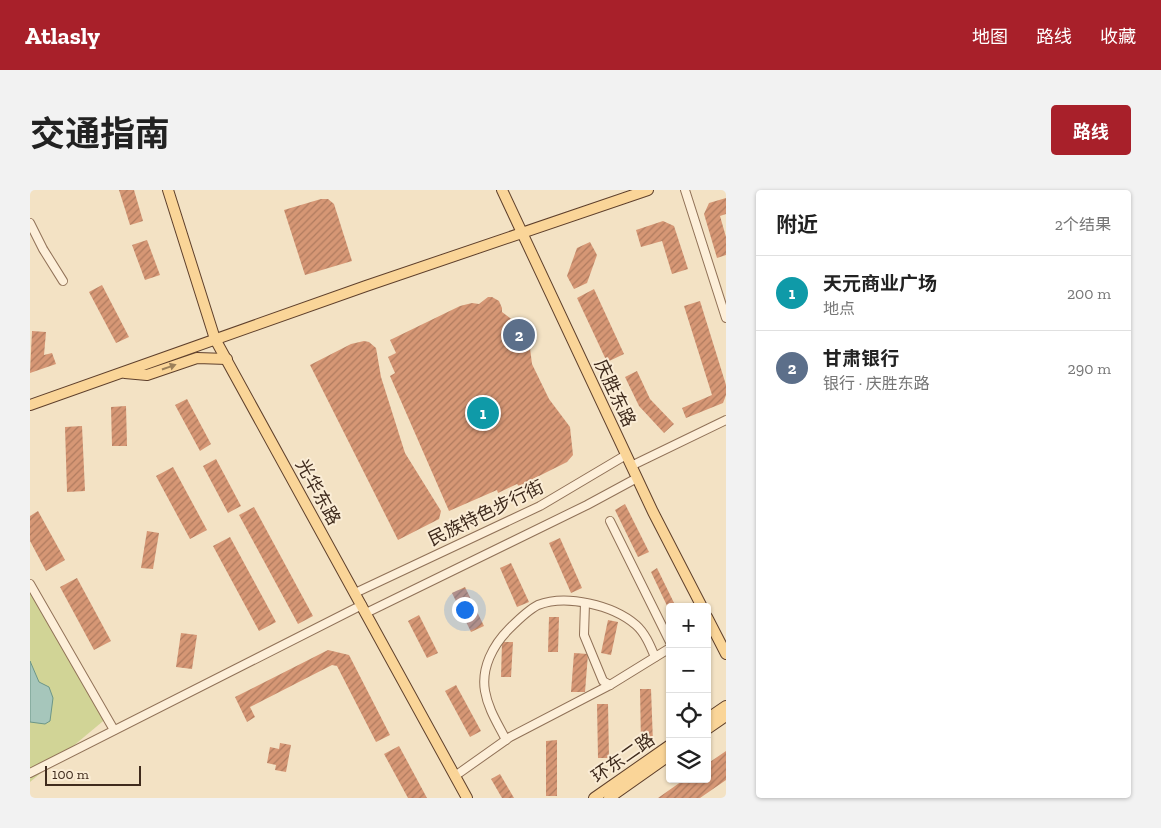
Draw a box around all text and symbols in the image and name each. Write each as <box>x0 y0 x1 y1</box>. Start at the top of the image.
text: Atlasly <box>25 21 100 50</box>
text: 地图 <box>972 26 1008 48</box>
text: 路线 <box>1036 26 1072 48</box>
text: 收藏 <box>1100 26 1136 48</box>
button: 路线 <box>1051 105 1131 155</box>
text: 交通指南 <box>30 113 170 155</box>
text: 附近 <box>776 212 818 237</box>
text: 2个结果 <box>1055 215 1111 234</box>
text: 天元商业广场 <box>823 272 937 295</box>
text: 1 <box>789 284 795 303</box>
text: 200 m <box>1067 284 1111 303</box>
text: 地点 <box>823 299 855 318</box>
pin: 2 <box>503 316 535 354</box>
text: 甘肃银行 <box>823 347 899 370</box>
street label: 庆胜东路 <box>590 356 640 430</box>
text: 2 <box>788 359 796 378</box>
text: 290 m <box>1068 359 1111 378</box>
one-way arrow <box>162 363 177 371</box>
text: 银行 · 庆胜东路 <box>823 374 930 393</box>
pin: 1 <box>467 394 499 432</box>
street label: 光华东路 <box>291 455 345 529</box>
street label: 民族特色步行街 <box>425 475 547 551</box>
your location <box>452 597 478 623</box>
map controls <box>666 603 711 783</box>
button: + <box>666 603 711 648</box>
button: − <box>666 648 711 693</box>
button: locate <box>666 693 711 738</box>
street label: 环东二路 <box>587 728 659 788</box>
button: layers <box>666 738 711 783</box>
scale bar <box>45 763 141 786</box>
text: 100 m <box>52 766 89 783</box>

